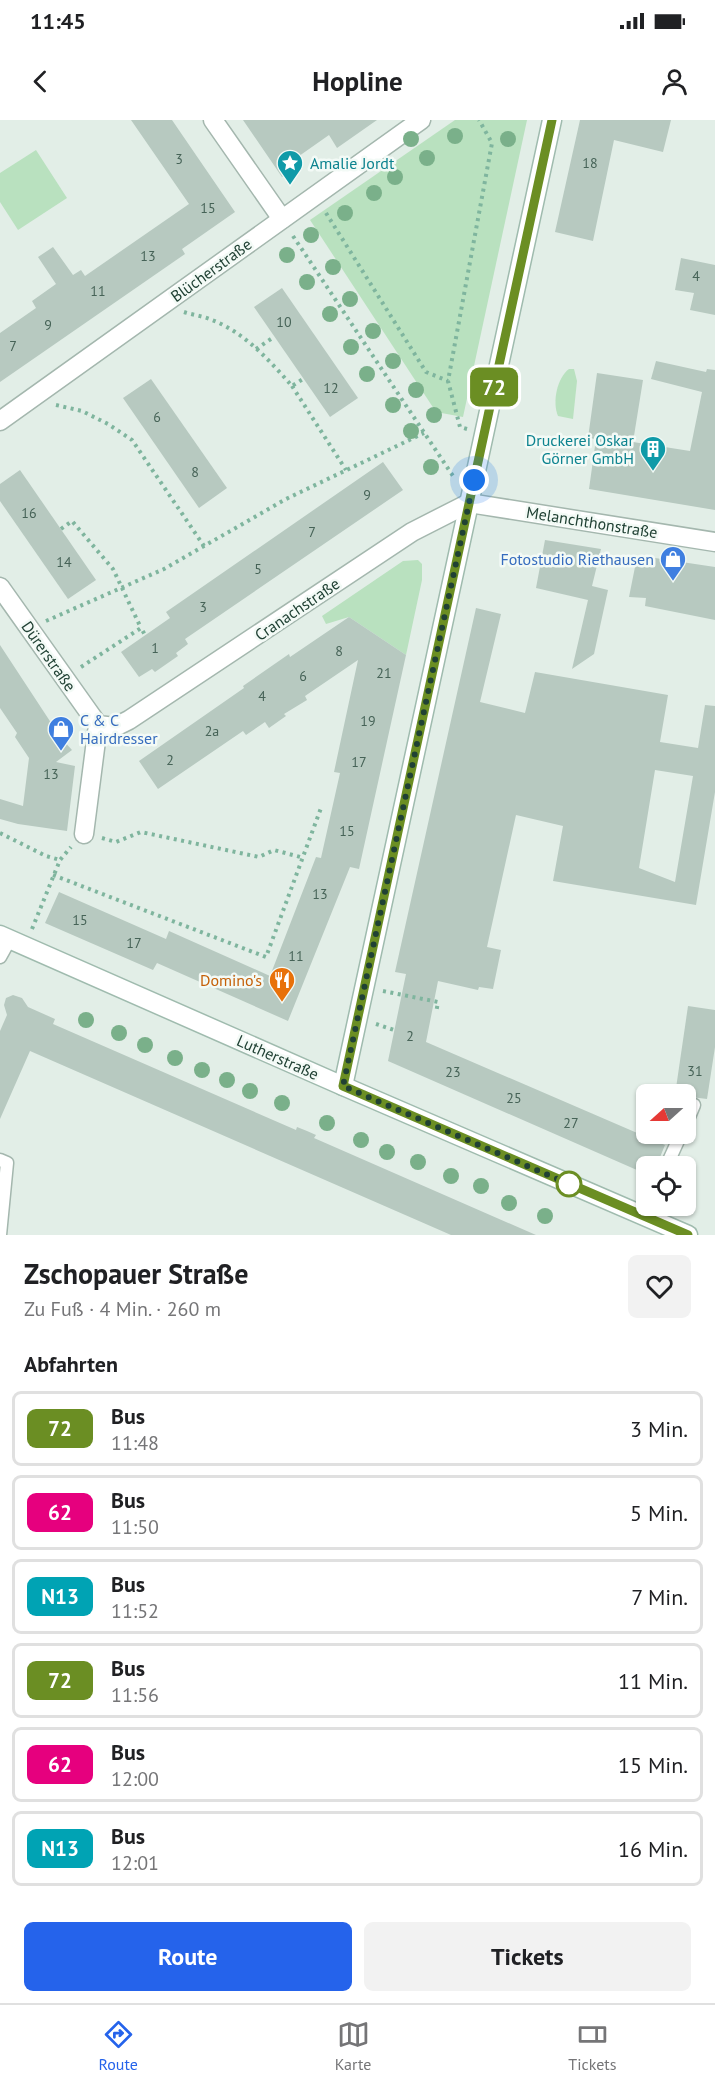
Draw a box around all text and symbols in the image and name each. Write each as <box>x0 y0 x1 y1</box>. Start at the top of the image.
text: 11:45 <box>30 7 86 35</box>
text: Hopline <box>312 64 403 98</box>
icon: back <box>24 65 57 98</box>
icon: person <box>658 65 691 98</box>
place icon: Amalie Jordt <box>275 148 305 186</box>
house number: 3 <box>175 150 183 168</box>
place label: Amalie Jordt <box>310 153 395 173</box>
house number: 18 <box>582 154 598 172</box>
house number: 15 <box>200 199 216 217</box>
street label: Blücherstraße <box>167 234 255 306</box>
house number: 13 <box>140 247 156 265</box>
house number: 4 <box>692 267 700 285</box>
house number: 11 <box>90 282 106 300</box>
house number: 10 <box>276 313 292 331</box>
house number: 9 <box>44 316 52 334</box>
house number: 7 <box>9 337 17 355</box>
line badge: 72 <box>467 368 521 406</box>
text: 72 <box>482 374 506 401</box>
house number: 12 <box>323 379 339 397</box>
house number: 6 <box>153 408 161 426</box>
place label: Druckerei Oskar Görner GmbH <box>526 430 635 468</box>
building icon: Druckerei Oskar Görner GmbH <box>638 434 668 472</box>
house number: 8 <box>191 463 199 481</box>
your location <box>459 465 489 495</box>
house number: 9 <box>363 486 371 504</box>
street label: Melanchthonstraße <box>525 502 659 542</box>
house number: 16 <box>21 504 37 522</box>
house number: 7 <box>308 523 316 541</box>
shop icon: Fotostudio Riethausen <box>658 544 688 582</box>
place label: Fotostudio Riethausen <box>501 549 654 569</box>
house number: 14 <box>56 553 72 571</box>
house number: 5 <box>254 560 262 578</box>
street label: Cranachstraße <box>251 573 343 645</box>
house number: 3 <box>199 598 207 616</box>
street label: Dürerstraße <box>18 617 80 695</box>
house number: 1 <box>151 639 159 657</box>
house number: 8 <box>335 642 343 660</box>
house number: 21 <box>376 664 392 682</box>
house number: 6 <box>299 667 307 685</box>
house number: 4 <box>258 687 266 705</box>
place label: C & C Hairdresser <box>80 710 158 748</box>
house number: 19 <box>360 712 376 730</box>
shop icon: C & C Hairdresser <box>46 714 76 752</box>
house number: 2a <box>205 722 219 740</box>
house number: 2 <box>166 751 174 769</box>
house number: 17 <box>351 753 367 771</box>
house number: 13 <box>43 765 59 783</box>
house number: 15 <box>339 822 355 840</box>
house number: 13 <box>312 885 328 903</box>
house number: 15 <box>72 911 88 929</box>
house number: 17 <box>126 934 142 952</box>
house number: 11 <box>288 947 304 965</box>
restaurant icon: Domino's <box>267 965 297 1003</box>
place label: Domino's <box>200 970 262 990</box>
house number: 2 <box>406 1027 414 1045</box>
street label: Lutherstraße <box>234 1030 322 1084</box>
house number: 31 <box>687 1062 703 1080</box>
house number: 23 <box>445 1063 461 1081</box>
north arrow <box>636 1084 696 1144</box>
map controls <box>636 1084 696 1216</box>
house number: 25 <box>506 1089 522 1107</box>
house number: 27 <box>563 1114 579 1132</box>
button: locate <box>636 1156 696 1216</box>
unlabelled marker <box>556 1171 582 1197</box>
text: Zschopauer Straße <box>24 1255 248 1292</box>
button: heart <box>628 1255 691 1318</box>
text: Zu Fuß · 4 Min. · 260 m <box>24 1296 221 1322</box>
text: Abfahrten <box>24 1350 118 1378</box>
text: Bus <box>111 1402 145 1430</box>
text: 72 <box>48 1415 72 1442</box>
text: 3 Min. <box>630 1415 688 1443</box>
text: 11:48 <box>111 1430 159 1456</box>
text: Bus <box>111 1486 145 1514</box>
text: 62 <box>48 1499 72 1526</box>
text: 5 Min. <box>630 1499 688 1527</box>
text: 11:50 <box>111 1514 159 1540</box>
text: Bus <box>111 1570 145 1598</box>
text: N13 <box>41 1583 79 1610</box>
text: 7 Min. <box>631 1583 688 1611</box>
text: 11:52 <box>111 1598 159 1624</box>
text: Bus <box>111 1654 145 1682</box>
text: 72 <box>48 1667 72 1694</box>
text: 11 Min. <box>618 1667 688 1695</box>
text: 11:56 <box>111 1682 159 1708</box>
text: Bus <box>111 1738 145 1766</box>
text: 62 <box>48 1751 72 1778</box>
text: 15 Min. <box>618 1751 688 1779</box>
text: 12:00 <box>111 1766 159 1792</box>
text: Bus <box>111 1822 145 1850</box>
text: N13 <box>41 1835 79 1862</box>
text: 16 Min. <box>618 1835 688 1863</box>
text: 12:01 <box>111 1850 159 1876</box>
button: Route <box>24 1922 352 1991</box>
button: Tickets <box>364 1922 691 1991</box>
tab: Route <box>98 2018 138 2074</box>
tab: Karte <box>335 2018 371 2074</box>
tab: Tickets <box>568 2018 616 2074</box>

